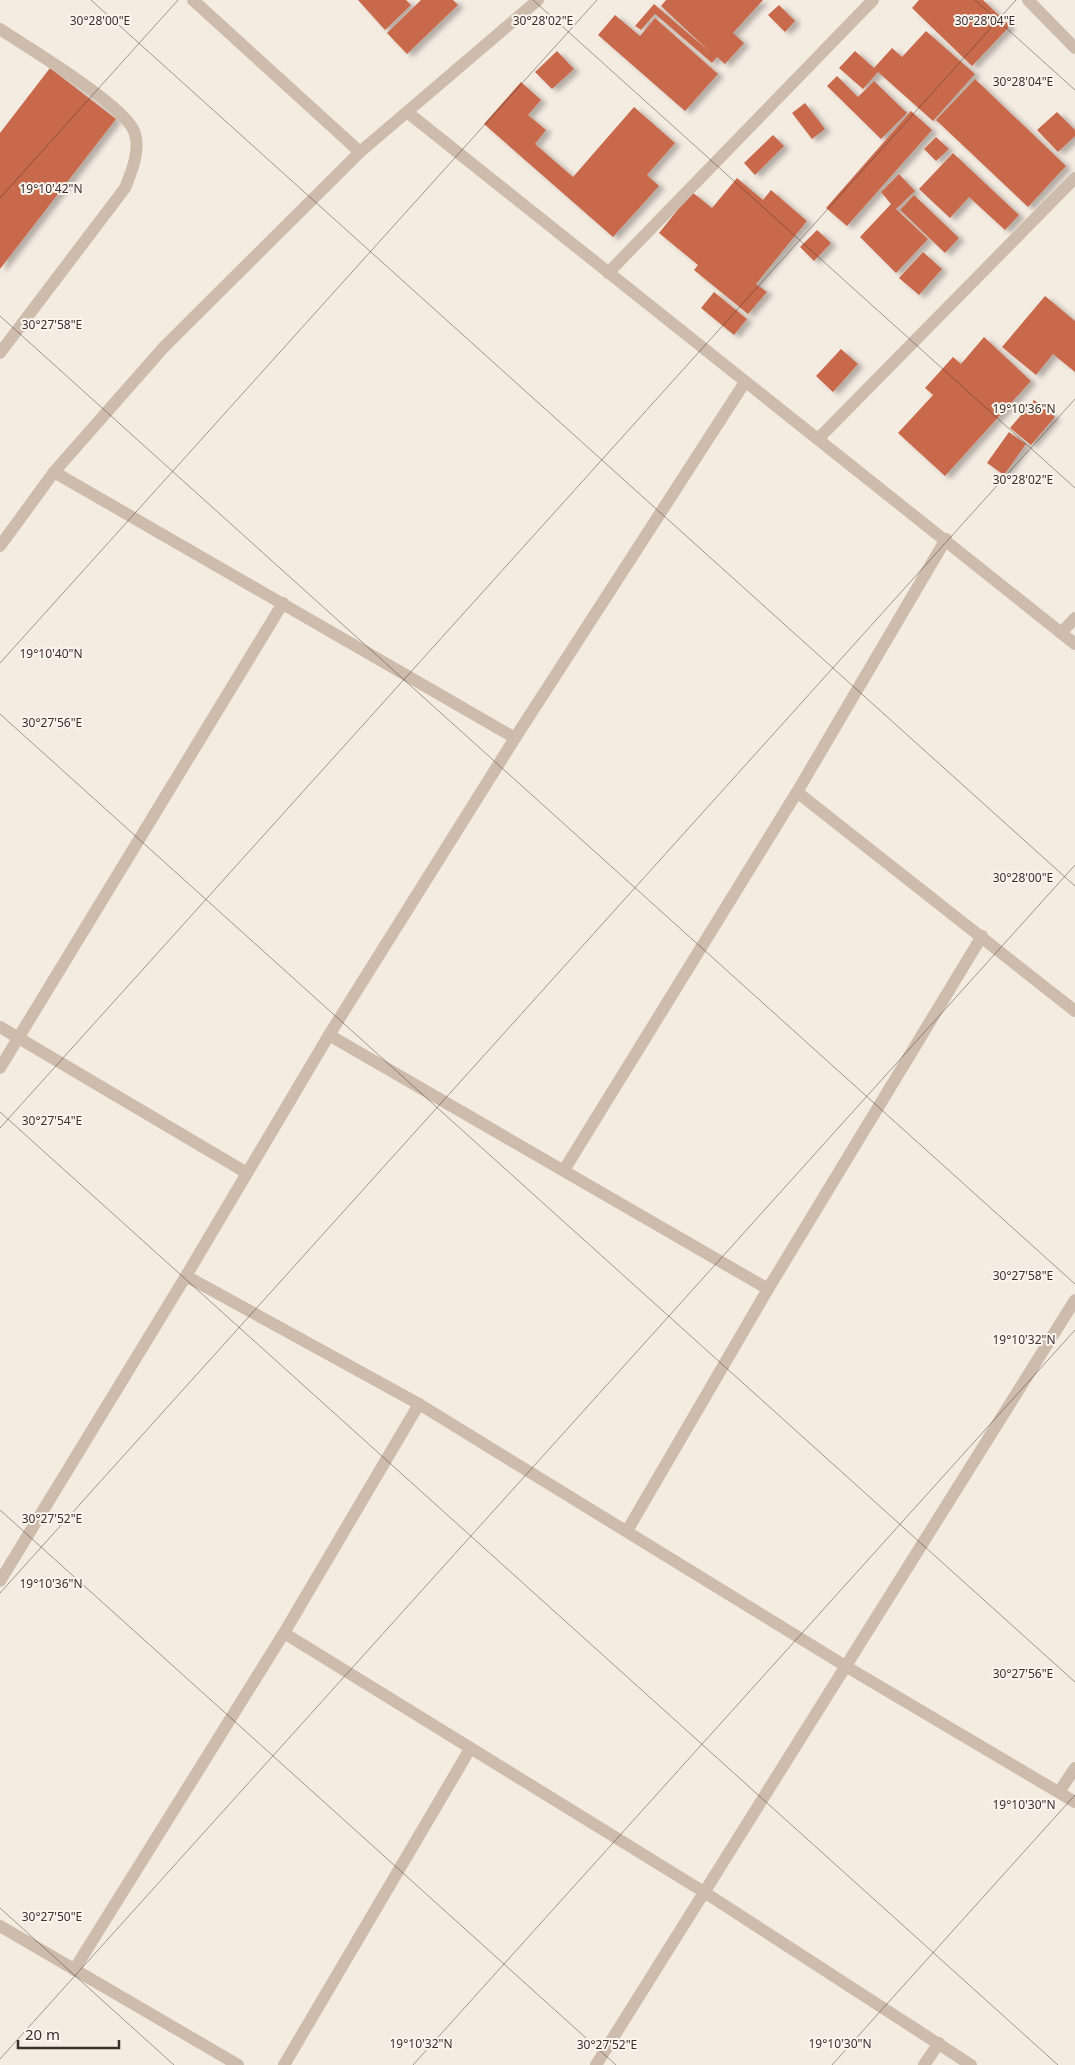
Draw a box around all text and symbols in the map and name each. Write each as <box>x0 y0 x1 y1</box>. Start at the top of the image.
text: 30°28'00"E <box>70 12 130 29</box>
text: 30°28'02"E <box>513 12 573 29</box>
text: 30°28'04"E <box>955 12 1015 29</box>
text: 30°28'04"E <box>993 73 1053 90</box>
text: 19°10'42"N <box>19 180 83 197</box>
text: 30°27'58"E <box>22 316 82 333</box>
text: 19°10'36"N <box>992 400 1056 417</box>
text: 30°28'02"E <box>993 471 1053 488</box>
text: 19°10'40"N <box>19 645 83 662</box>
text: 30°27'56"E <box>22 714 82 731</box>
text: 30°28'00"E <box>993 869 1053 886</box>
text: 30°27'54"E <box>22 1112 82 1129</box>
text: 30°27'58"E <box>993 1267 1053 1284</box>
text: 19°10'32"N <box>992 1331 1056 1348</box>
text: 30°27'52"E <box>22 1510 82 1527</box>
text: 19°10'36"N <box>19 1575 83 1592</box>
text: 30°27'56"E <box>993 1665 1053 1682</box>
text: 19°10'30"N <box>992 1796 1056 1813</box>
text: 30°27'50"E <box>22 1908 82 1925</box>
scale bar <box>18 2018 119 2050</box>
text: 20 m <box>25 2024 60 2044</box>
text: 19°10'32"N <box>389 2035 453 2052</box>
text: 19°10'30"N <box>808 2035 872 2052</box>
text: 30°27'52"E <box>577 2036 637 2053</box>

